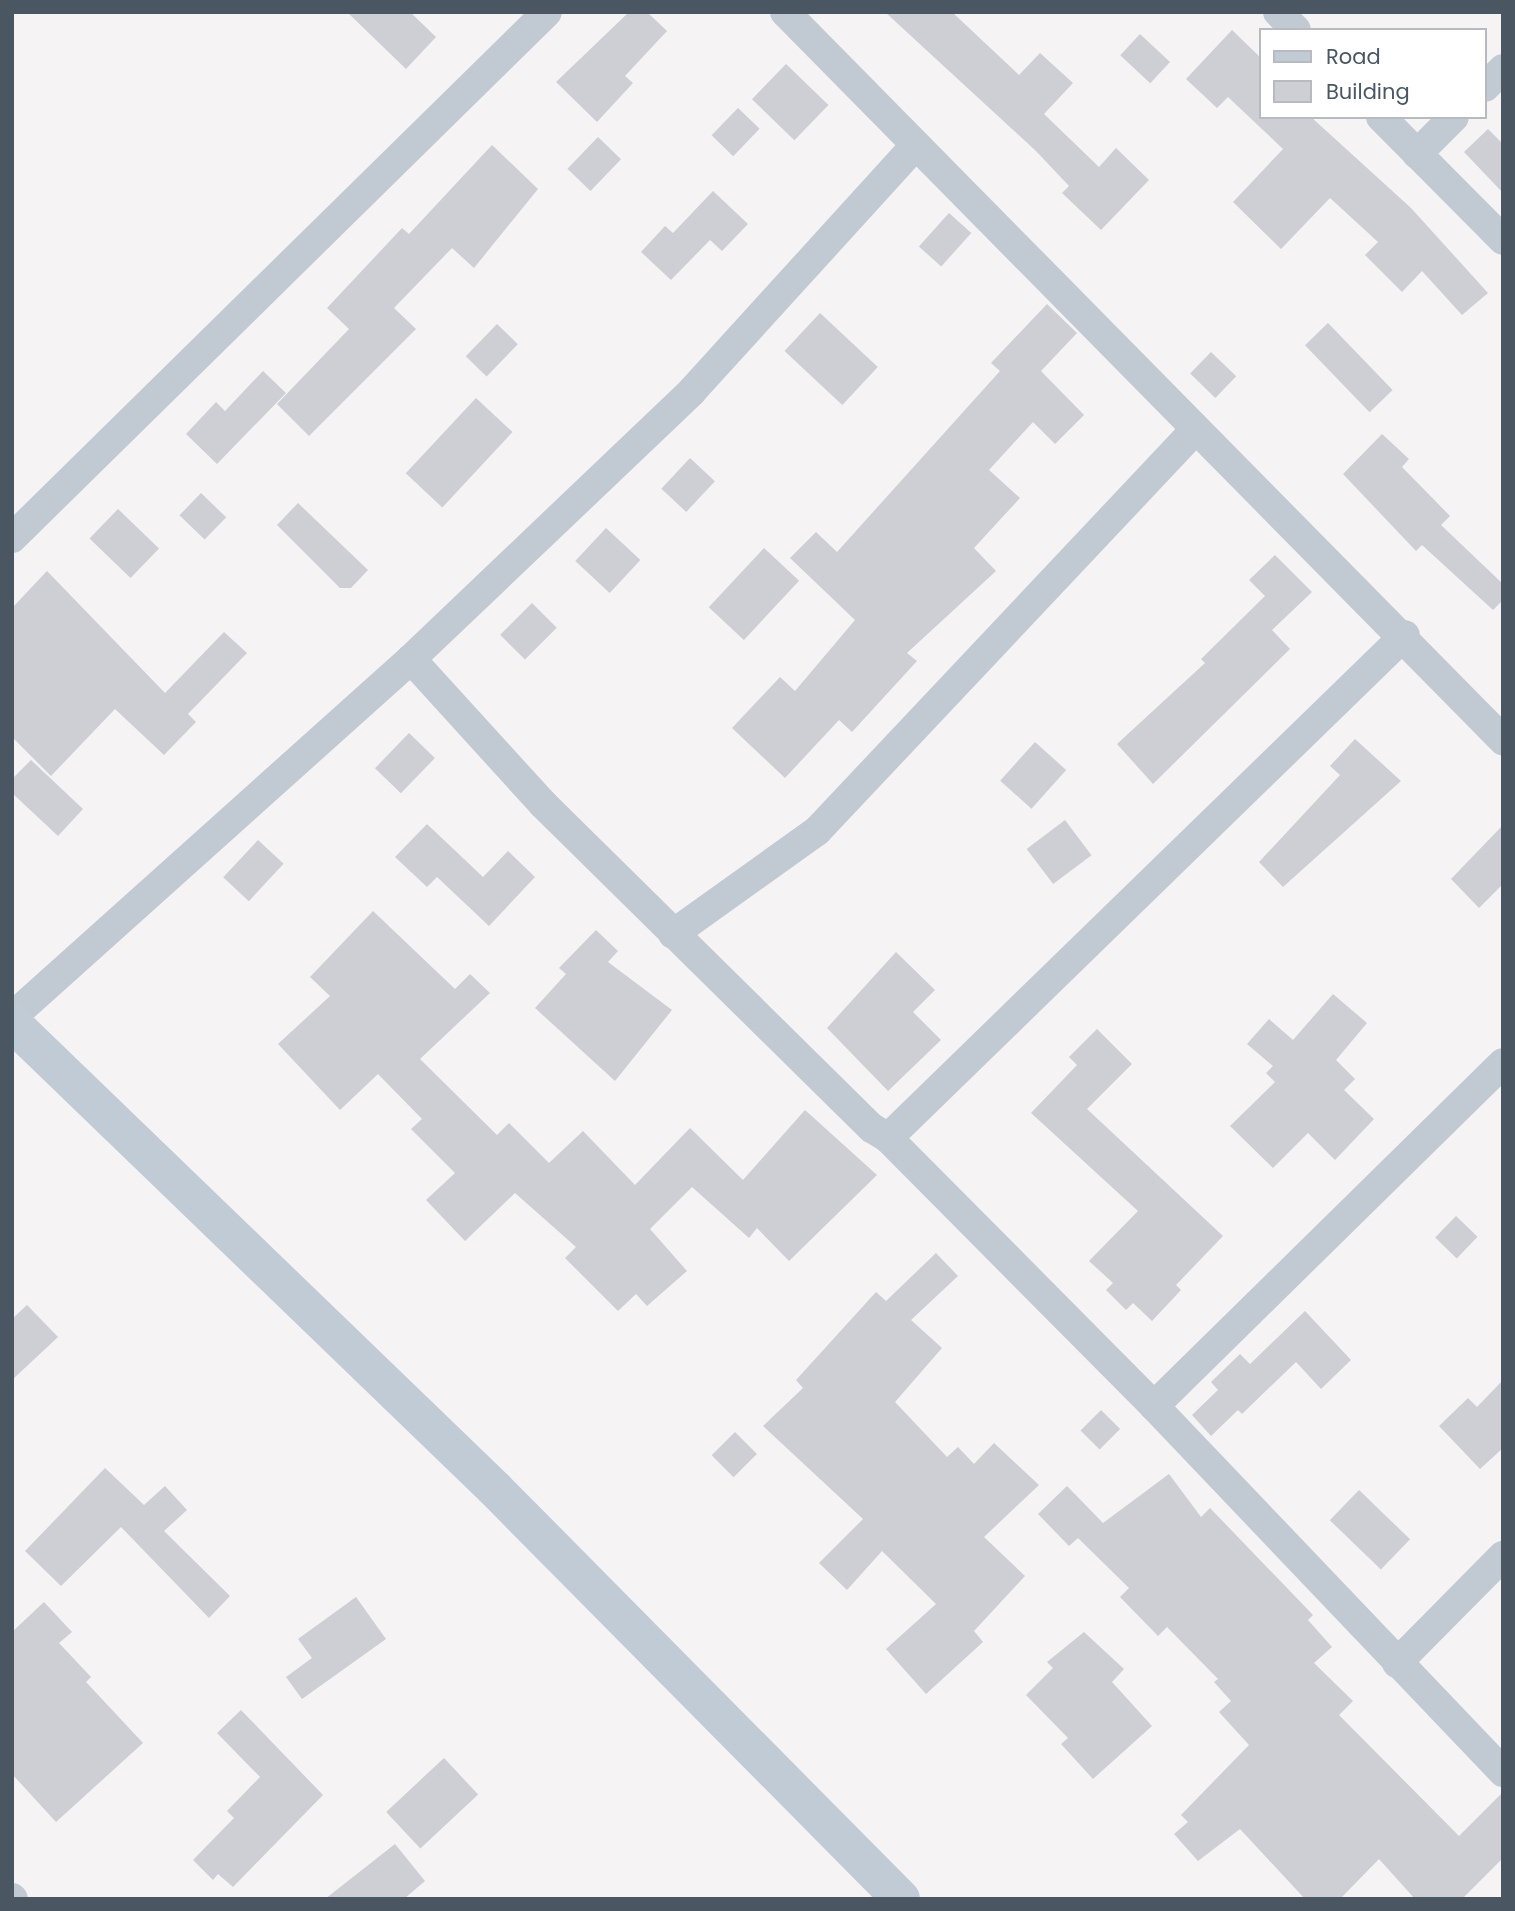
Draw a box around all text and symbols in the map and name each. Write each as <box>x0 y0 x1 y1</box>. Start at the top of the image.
legend <box>1260 28 1487 119</box>
text: Road <box>1326 42 1381 71</box>
text: Building <box>1326 77 1410 106</box>

